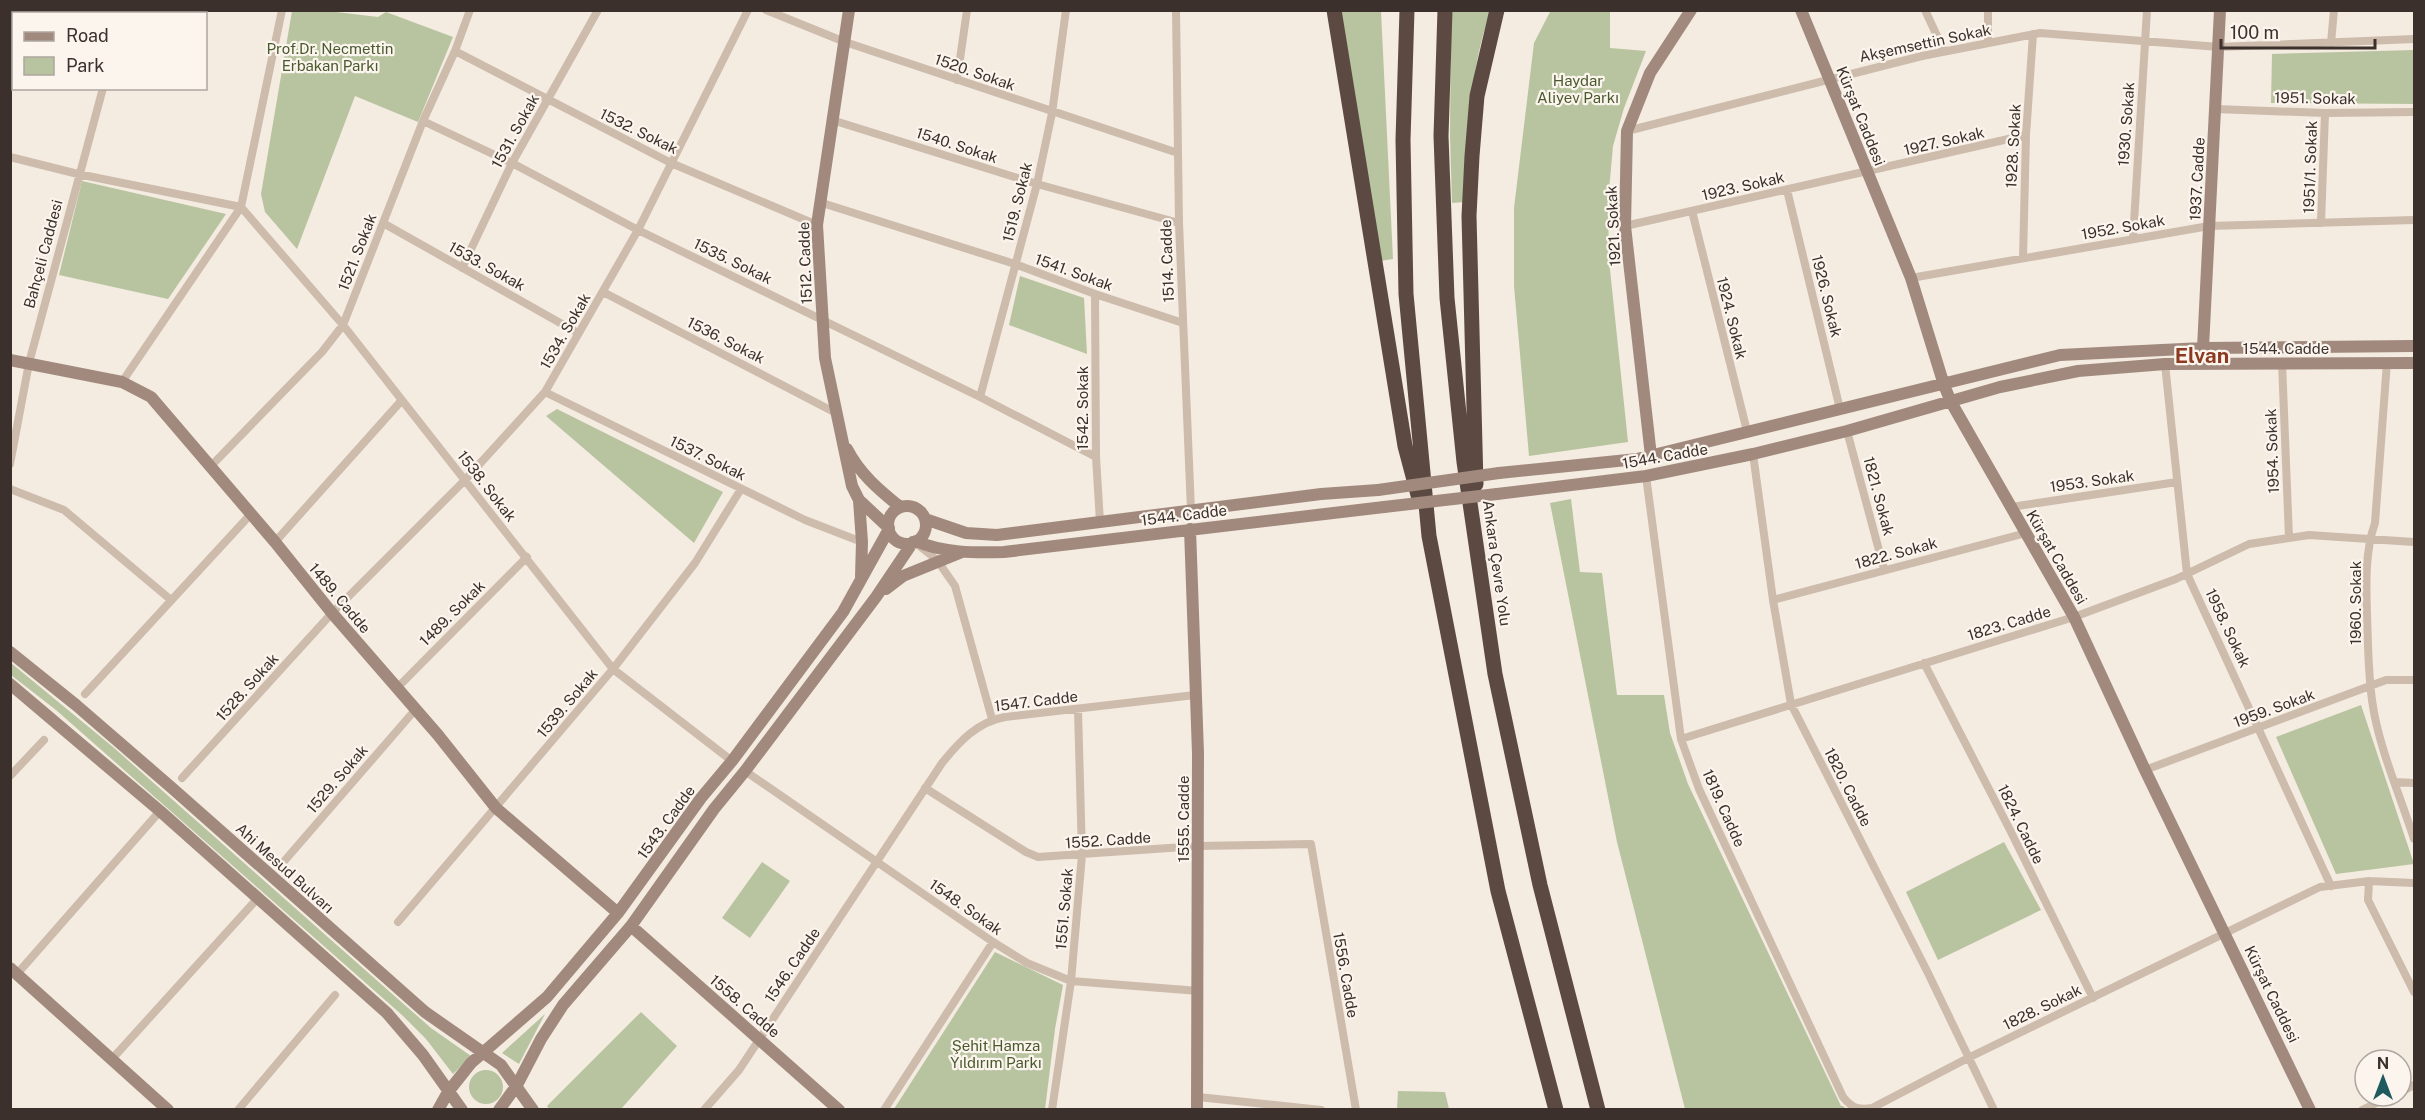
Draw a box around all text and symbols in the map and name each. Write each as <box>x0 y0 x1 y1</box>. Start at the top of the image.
legend <box>12 12 207 90</box>
scale bar <box>2221 12 2376 50</box>
street label: Akşemsettin Sokak <box>1858 21 1992 65</box>
text: 100 m <box>2230 22 2279 43</box>
text: Road <box>66 25 109 46</box>
park label: Prof.Dr. Necmettin Erbakan Parkı <box>267 40 393 74</box>
street label: 1520. Sokak <box>932 50 1018 94</box>
text: Park <box>66 55 104 76</box>
street label: Kürşat Caddesi <box>1833 64 1889 168</box>
park label: Haydar Aliyev Parkı <box>1537 72 1619 106</box>
street label: 1930. Sokak <box>2115 81 2137 167</box>
street label: 1951. Sokak <box>2274 89 2356 107</box>
street label: 1531. Sokak <box>488 91 542 171</box>
street label: 1928. Sokak <box>2002 103 2024 189</box>
street label: 1532. Sokak <box>597 105 681 157</box>
street label: 1951/1. Sokak <box>2300 120 2320 214</box>
street label: 1927. Sokak <box>1902 123 1986 159</box>
street label: 1540. Sokak <box>914 124 1000 166</box>
street label: 1937. Cadde <box>2186 137 2208 221</box>
street label: 1519. Sokak <box>999 160 1035 244</box>
street label: 1923. Sokak <box>1700 168 1786 204</box>
street label: 1921. Sokak <box>1602 185 1624 267</box>
street label: Bahçeli Caddesi <box>20 198 66 310</box>
street label: 1521. Sokak <box>335 211 379 293</box>
street label: 1952. Sokak <box>2080 211 2166 243</box>
street label: 1514. Cadde <box>1157 219 1177 303</box>
street label: 1512. Cadde <box>795 221 815 305</box>
street label: 1535. Sokak <box>691 235 775 287</box>
street label: 1533. Sokak <box>446 238 528 294</box>
street label: 1541. Sokak <box>1033 250 1115 294</box>
street label: 1926. Sokak <box>1809 253 1845 339</box>
street label: 1924. Sokak <box>1714 275 1750 361</box>
street label: 1534. Sokak <box>536 290 594 372</box>
street label: 1536. Sokak <box>684 313 768 367</box>
street label: 1544. Cadde <box>2243 340 2329 357</box>
district label: Elvan <box>2175 343 2229 368</box>
street label: 1542. Sokak <box>1074 366 1091 450</box>
street label: 1954. Sokak <box>2262 408 2282 494</box>
street label: 1537. Sokak <box>667 432 749 484</box>
street label: 1544. Cadde <box>1621 440 1709 472</box>
street label: 1538. Sokak <box>454 447 520 525</box>
street label: 1821. Sokak <box>1860 455 1898 537</box>
street label: 1953. Sokak <box>2049 467 2135 495</box>
street label: Ankara Çevre Yolu <box>1480 499 1514 627</box>
street label: 1544. Cadde <box>1140 501 1228 529</box>
street label: Kürşat Caddesi <box>2023 507 2091 607</box>
street label: 1822. Sokak <box>1853 534 1939 572</box>
street label: 1489. Cadde <box>306 559 374 637</box>
street label: 1960. Sokak <box>2347 561 2364 645</box>
street label: 1489. Sokak <box>416 577 488 649</box>
street label: 1958. Sokak <box>2202 586 2254 670</box>
street label: 1823. Cadde <box>1965 602 2053 644</box>
street label: 1528. Sokak <box>212 650 282 724</box>
street label: 1539. Sokak <box>533 665 601 741</box>
street label: 1959. Sokak <box>2231 686 2317 730</box>
street label: 1547. Cadde <box>993 687 1079 715</box>
street label: 1529. Sokak <box>303 742 371 816</box>
street label: 1820. Cadde <box>1821 745 1875 829</box>
street label: 1819. Cadde <box>1699 767 1749 849</box>
street label: 1555. Cadde <box>1175 776 1192 862</box>
street label: 1543. Cadde <box>634 782 698 862</box>
street label: 1824. Cadde <box>1995 782 2047 866</box>
street label: Ahi Mesud Bulvarı <box>233 820 337 916</box>
street label: 1552. Cadde <box>1064 829 1152 851</box>
street label: 1551. Sokak <box>1052 868 1076 950</box>
street label: 1548. Sokak <box>926 876 1006 938</box>
street label: 1546. Cadde <box>761 924 823 1006</box>
street label: 1556. Cadde <box>1330 931 1362 1019</box>
street label: Kürşat Caddesi <box>2241 943 2303 1045</box>
street label: 1558. Cadde <box>707 971 783 1041</box>
street label: 1828. Sokak <box>2000 981 2084 1033</box>
park label: Şehit Hamza Yıldırım Parkı <box>950 1037 1042 1071</box>
north arrow <box>2353 1048 2413 1108</box>
text: N <box>2377 1054 2389 1073</box>

